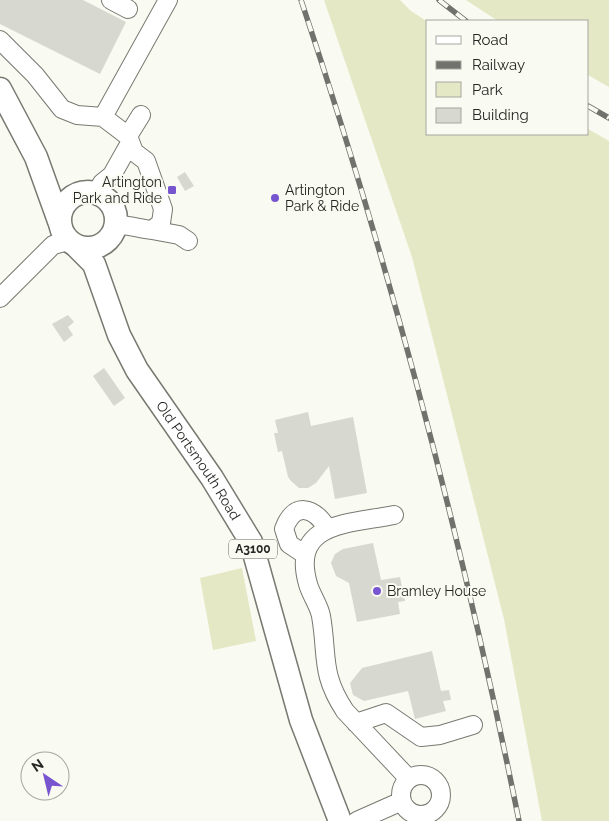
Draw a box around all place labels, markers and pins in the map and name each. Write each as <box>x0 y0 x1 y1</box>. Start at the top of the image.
place label: Artington Park and Ride <box>73 174 162 206</box>
place label: Artington Park & Ride <box>285 182 359 214</box>
marker: Artington Park and Ride <box>166 184 178 196</box>
marker: Artington Park & Ride <box>269 192 281 204</box>
place label: Bramley House <box>387 583 486 599</box>
marker: Bramley House <box>371 585 383 597</box>

